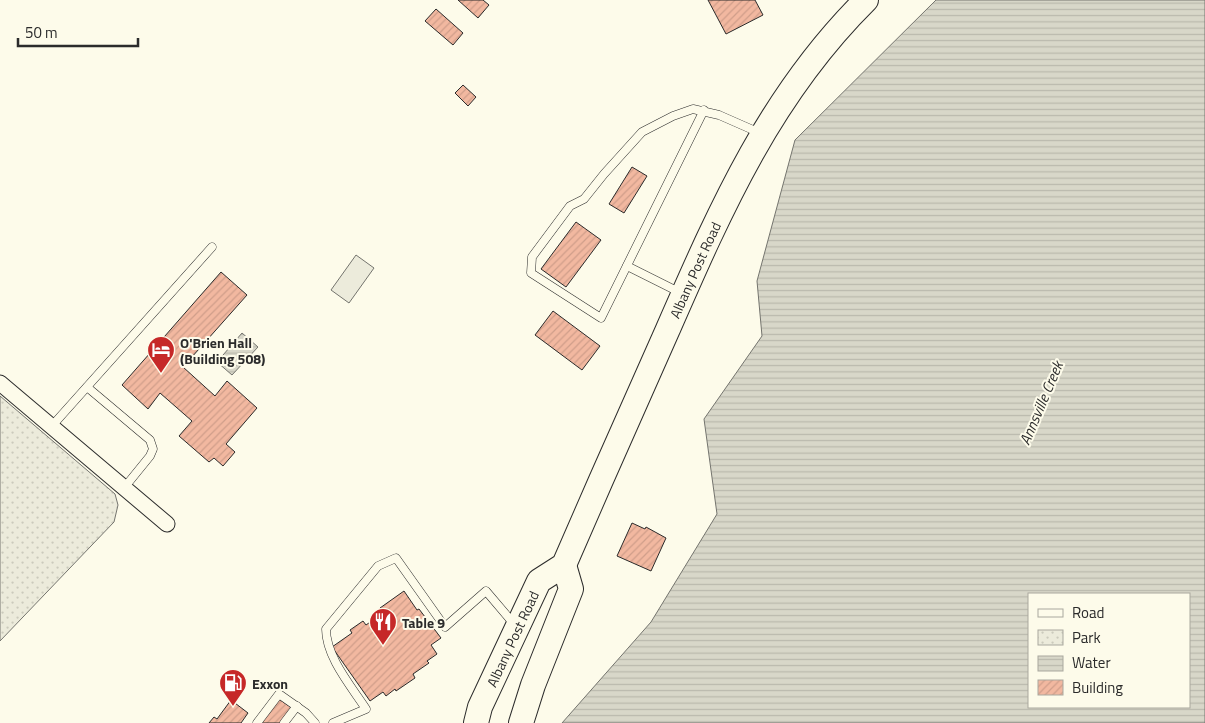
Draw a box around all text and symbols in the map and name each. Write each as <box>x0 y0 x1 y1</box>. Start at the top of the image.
scale bar <box>18 15 138 47</box>
text: 50 m <box>25 21 58 44</box>
street label: Albany Post Road <box>664 218 725 321</box>
place label: O'Brien Hall (Building 508) <box>180 332 265 369</box>
hotel icon: O'Brien Hall (Building 508) <box>146 335 176 374</box>
water label: Annsville Creek <box>1013 356 1070 448</box>
street label: Albany Post Road <box>481 587 544 690</box>
legend <box>1028 593 1190 708</box>
text: Road <box>1072 601 1104 624</box>
restaurant icon: Table 9 <box>368 607 398 646</box>
place label: Table 9 <box>402 612 445 633</box>
text: Park <box>1072 626 1101 649</box>
text: Water <box>1072 651 1111 674</box>
fuel station icon: Exxon <box>218 668 248 707</box>
place label: Exxon <box>252 673 288 694</box>
text: Building <box>1072 676 1123 699</box>

